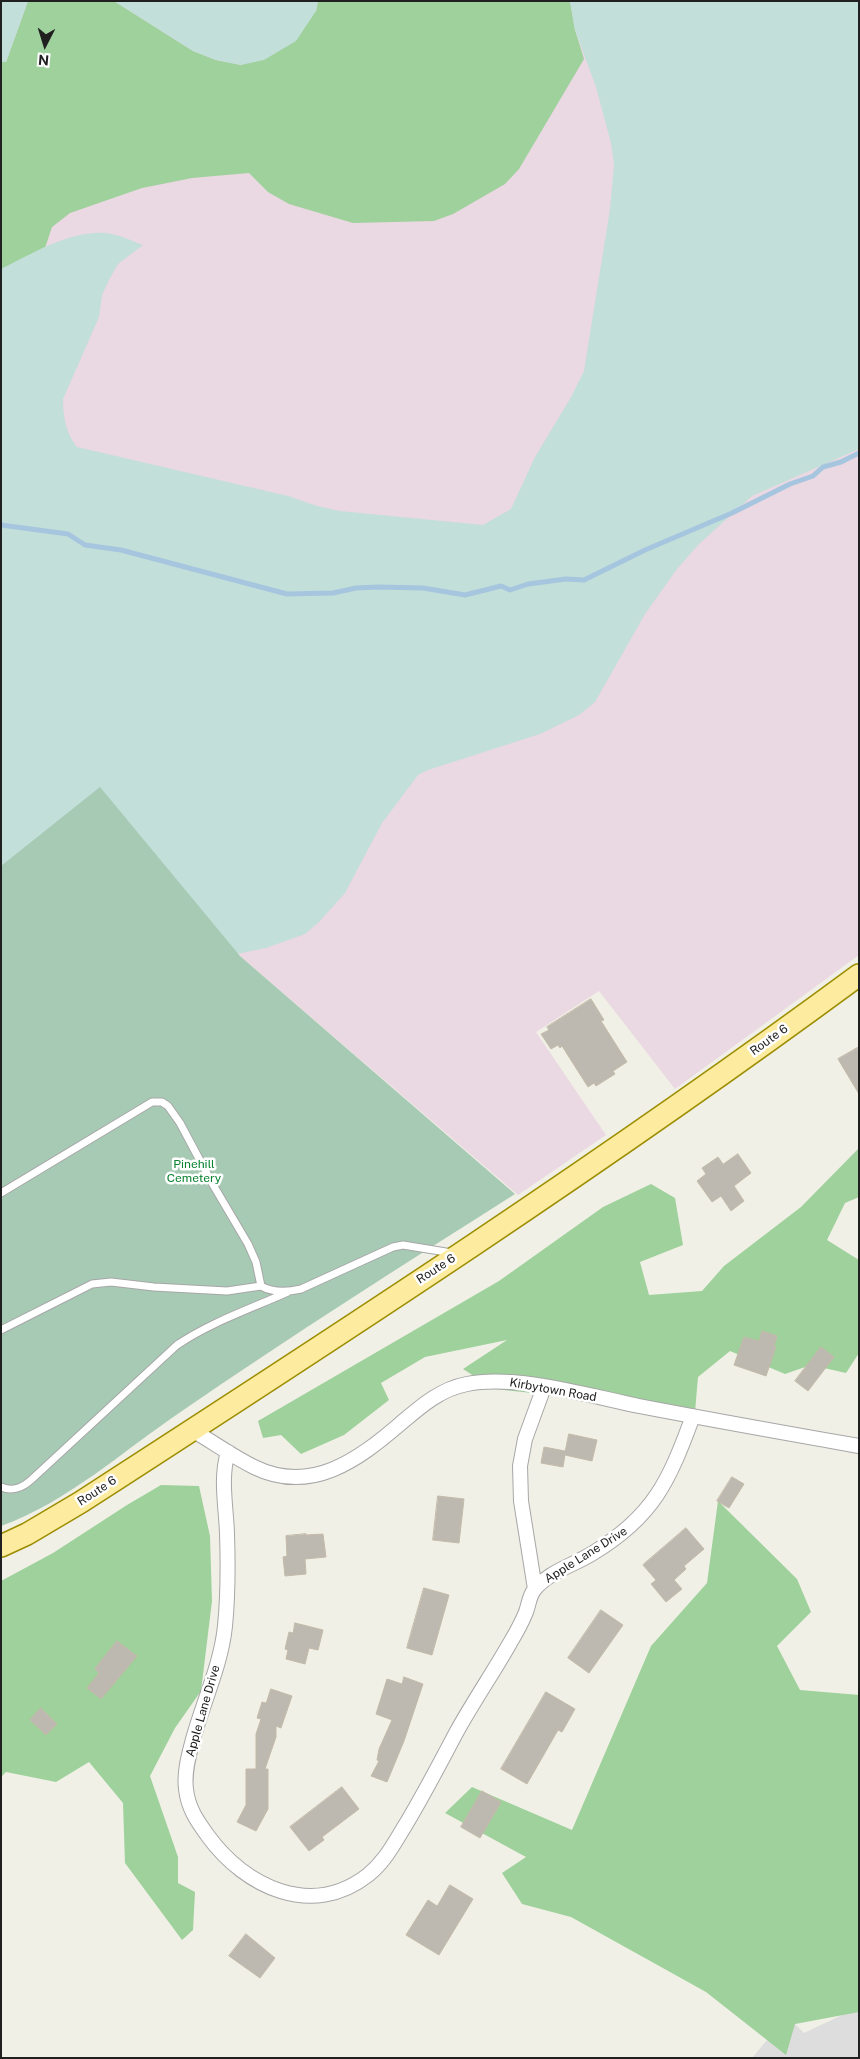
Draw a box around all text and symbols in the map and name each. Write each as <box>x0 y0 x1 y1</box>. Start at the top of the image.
north arrow <box>20 20 70 70</box>
text: N <box>38 51 50 68</box>
street label: Route 6 <box>747 1021 791 1059</box>
park label: Pinehill Cemetery <box>167 1157 221 1185</box>
street label: Route 6 <box>414 1251 458 1287</box>
street label: Kirbytown Road <box>508 1375 598 1405</box>
street label: Route 6 <box>75 1473 119 1509</box>
street label: Apple Lane Drive <box>542 1524 630 1586</box>
street label: Apple Lane Drive <box>183 1664 223 1758</box>

